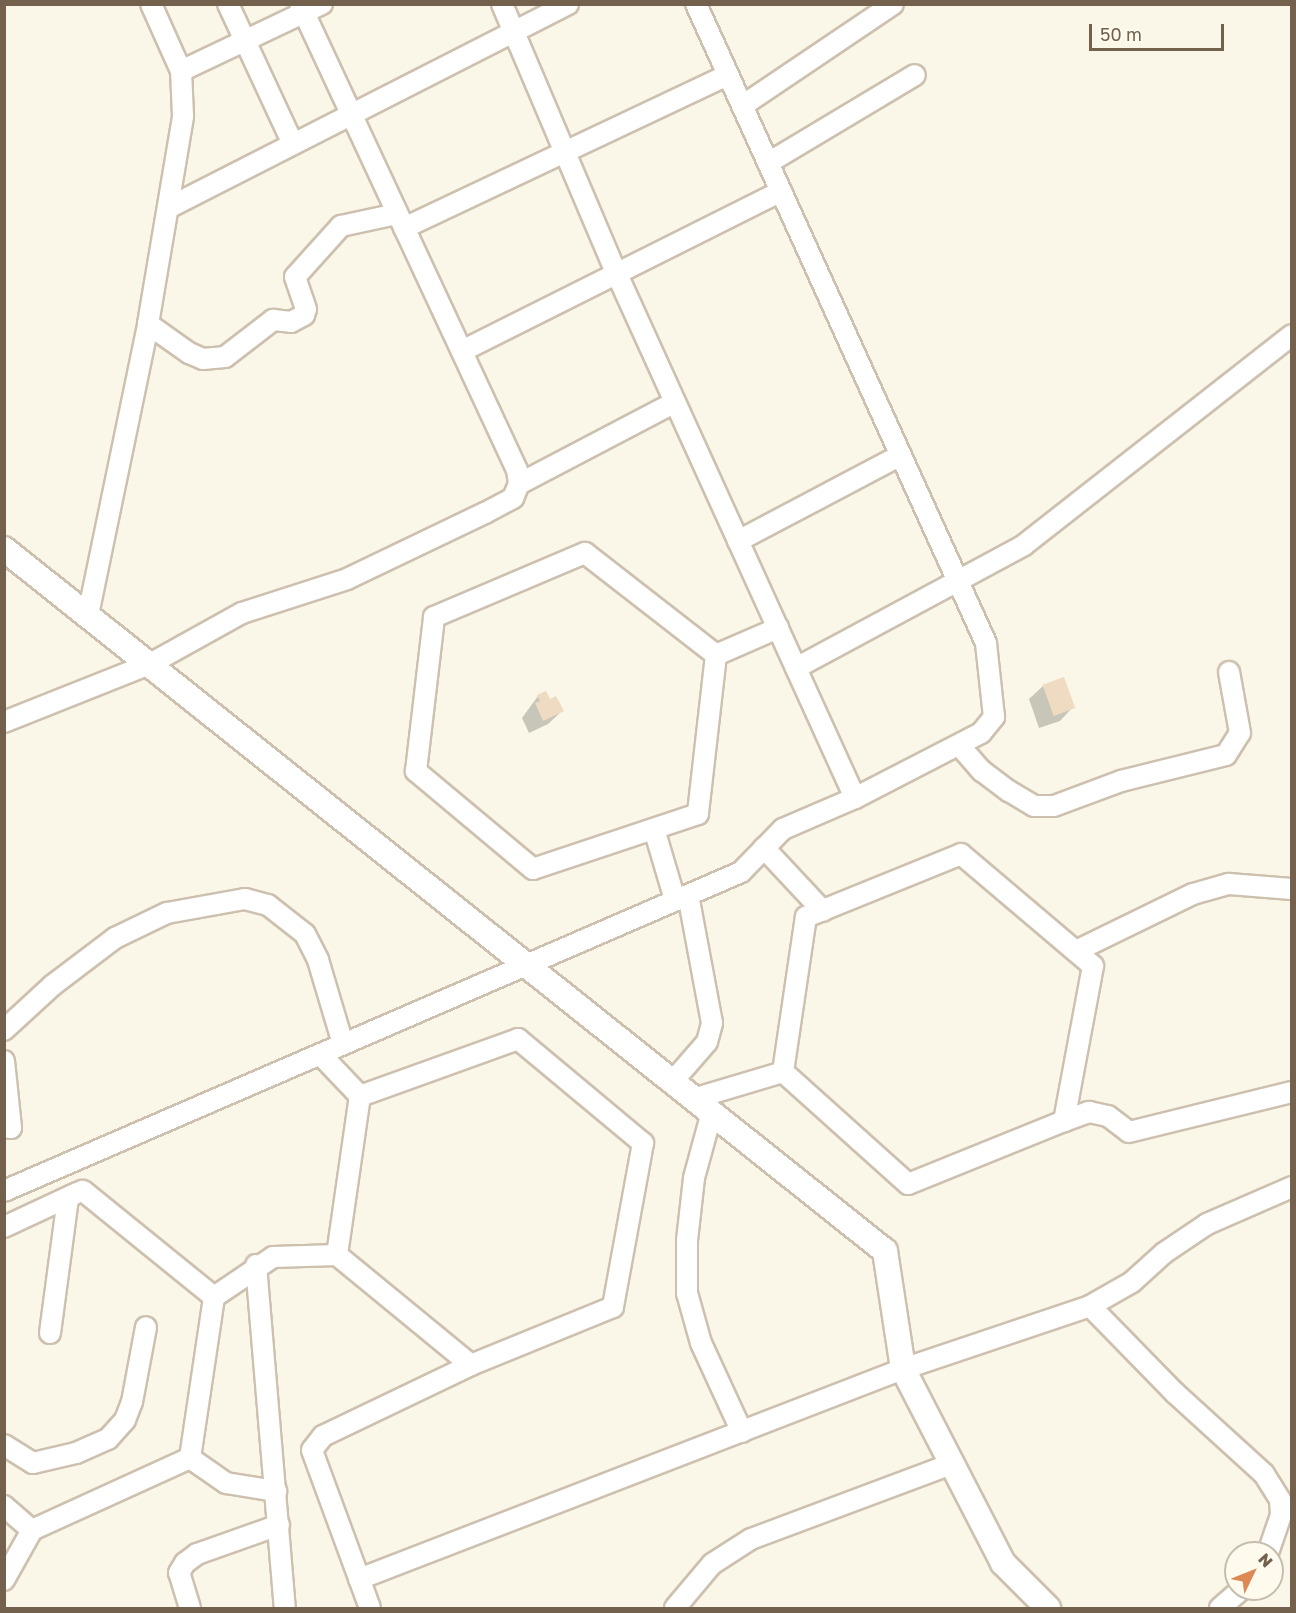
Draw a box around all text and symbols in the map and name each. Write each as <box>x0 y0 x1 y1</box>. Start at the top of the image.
scale bar <box>1092 12 1227 50</box>
text: 50 m <box>1100 23 1142 45</box>
north arrow <box>1224 1541 1284 1601</box>
text: N <box>1254 1549 1277 1571</box>

